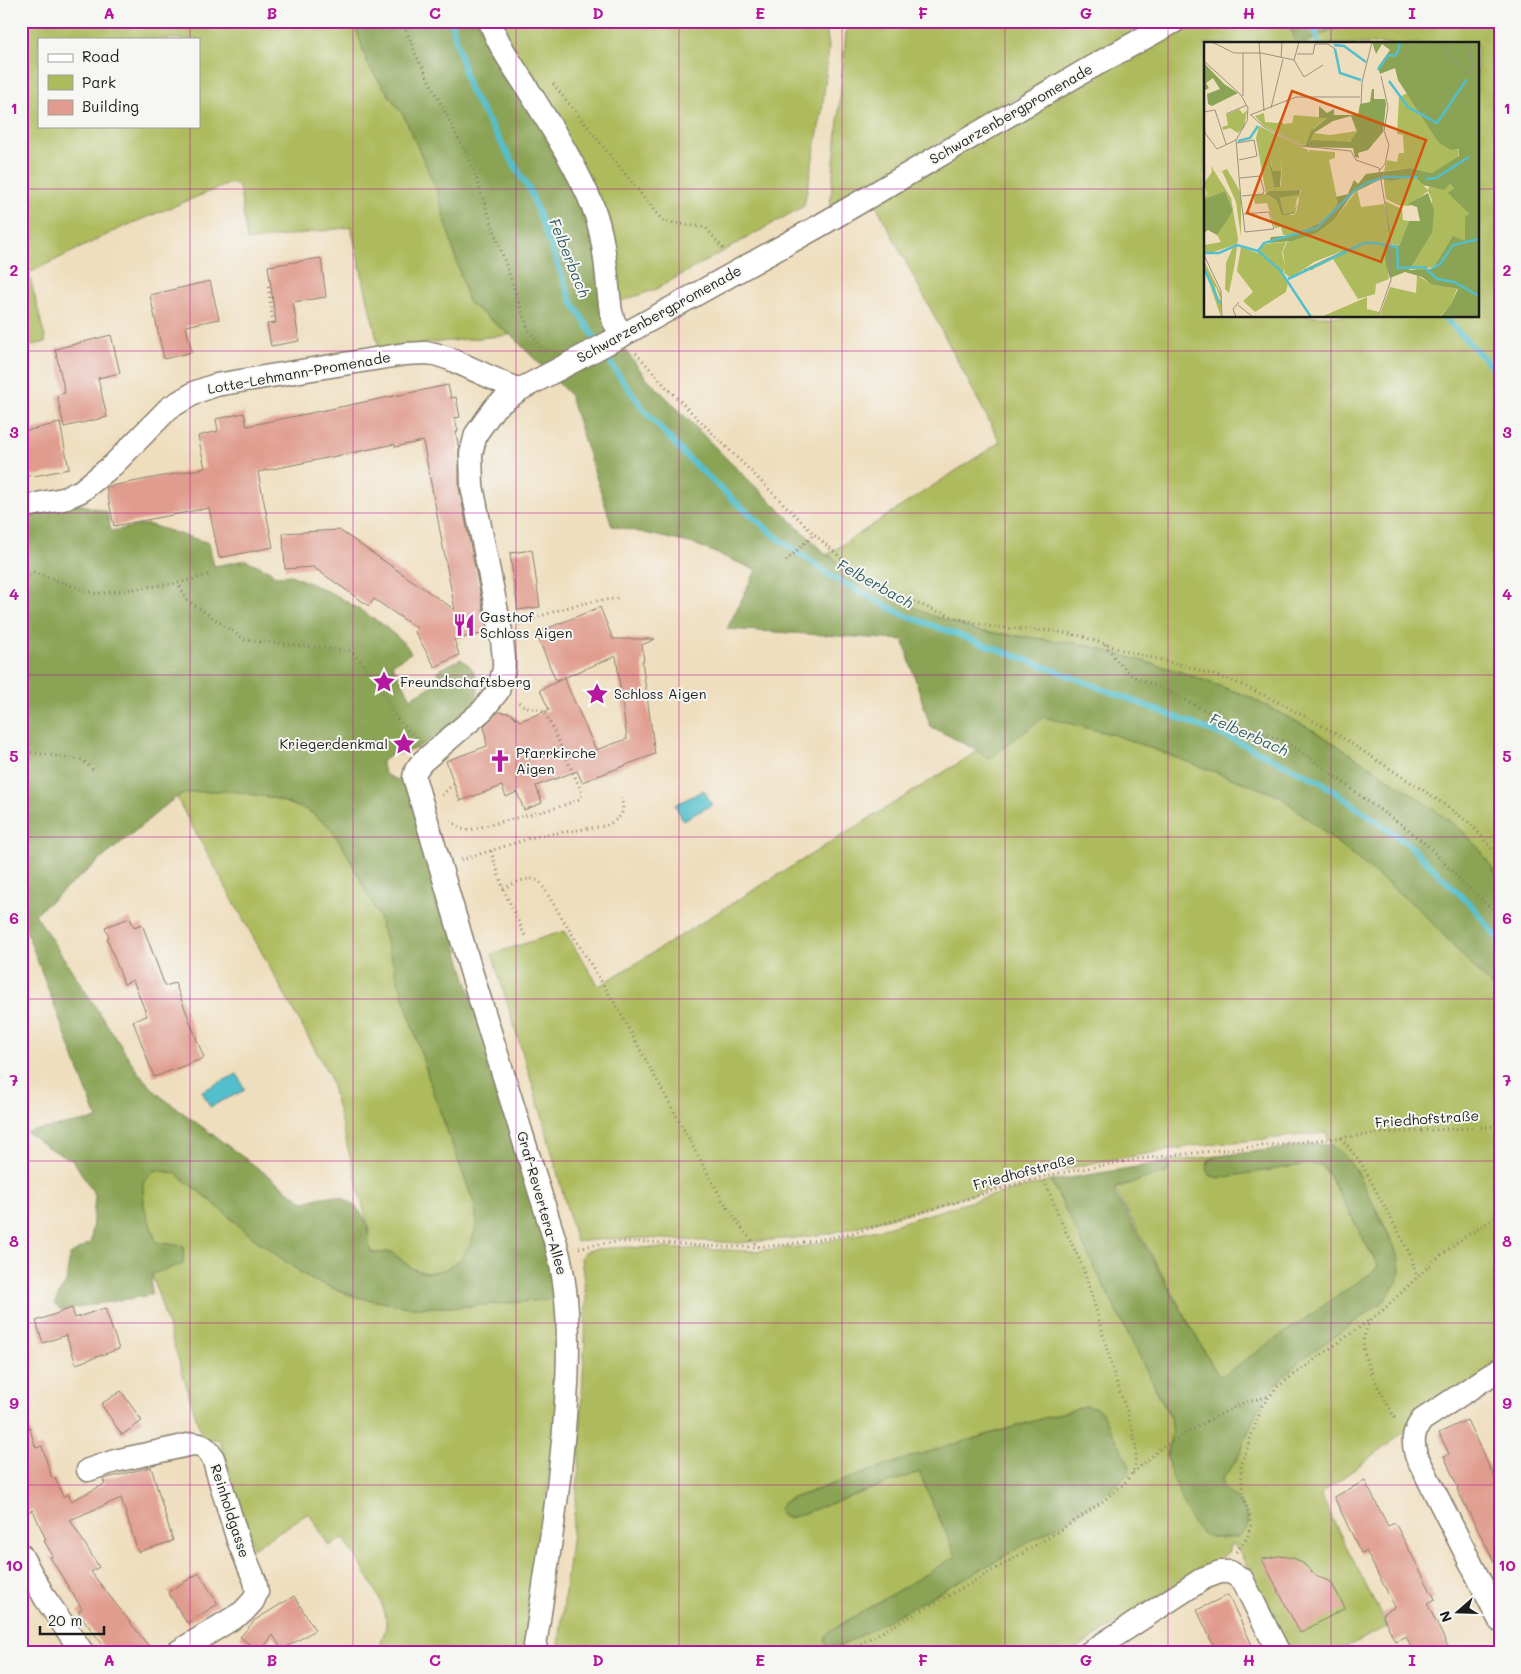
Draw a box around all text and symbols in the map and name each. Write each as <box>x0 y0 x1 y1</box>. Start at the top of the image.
text: A <box>103 2 115 23</box>
text: B <box>267 2 277 23</box>
text: C <box>429 2 441 23</box>
text: D <box>592 2 604 23</box>
text: E <box>755 2 765 23</box>
text: F <box>918 2 928 23</box>
text: G <box>1080 2 1092 23</box>
text: H <box>1243 2 1255 23</box>
text: I <box>1408 2 1416 23</box>
legend <box>38 38 200 128</box>
inset map <box>1204 42 1478 318</box>
text: Road <box>82 46 119 66</box>
street label: Schwarzenbergpromenade <box>926 59 1096 168</box>
text: Park <box>82 72 116 92</box>
text: Building <box>82 96 139 116</box>
text: 1 <box>10 97 18 118</box>
text: 1 <box>1503 97 1511 118</box>
water label: Felberbach <box>545 215 595 300</box>
text: 2 <box>10 259 19 280</box>
text: 2 <box>1503 259 1512 280</box>
street label: Schwarzenbergpromenade <box>573 260 744 367</box>
street label: Lotte-Lehmann-Promenade <box>206 347 392 398</box>
text: 3 <box>9 421 19 442</box>
text: 3 <box>1502 421 1512 442</box>
water label: Felberbach <box>834 554 917 612</box>
text: 4 <box>9 583 19 604</box>
text: 4 <box>1502 583 1512 604</box>
place label: Gasthof Schloss Aigen <box>480 607 572 642</box>
restaurant icon: Gasthof Schloss Aigen <box>451 612 477 638</box>
place icon: Freundschaftsberg <box>371 669 397 695</box>
place label: Freundschaftsberg <box>400 672 531 691</box>
place icon: Schloss Aigen <box>584 681 610 707</box>
place label: Schloss Aigen <box>614 684 706 703</box>
water label: Felberbach <box>1207 708 1292 760</box>
place icon: Kriegerdenkmal <box>391 731 417 757</box>
place label: Kriegerdenkmal <box>280 734 388 753</box>
place label: Pfarrkirche Aigen <box>516 743 596 778</box>
text: 5 <box>9 745 19 766</box>
text: 5 <box>1502 745 1512 766</box>
church icon: Pfarrkirche Aigen <box>487 748 513 774</box>
text: 6 <box>9 907 19 928</box>
text: 6 <box>1502 907 1512 928</box>
text: 7 <box>10 1069 19 1090</box>
text: 7 <box>1503 1069 1512 1090</box>
street label: Friedhofstraße <box>1374 1105 1480 1132</box>
street label: Graf-Revertera-Allee <box>513 1129 572 1277</box>
street label: Friedhofstraße <box>971 1149 1077 1194</box>
text: 8 <box>9 1230 19 1251</box>
text: 8 <box>1502 1230 1512 1251</box>
text: 9 <box>9 1392 19 1413</box>
text: 9 <box>1502 1392 1512 1413</box>
street label: Reinholdgasse <box>206 1462 255 1560</box>
text: 10 <box>5 1554 23 1575</box>
text: 10 <box>1498 1554 1516 1575</box>
north arrow <box>1434 1586 1484 1636</box>
scale bar <box>40 1604 104 1636</box>
text: N <box>1435 1608 1456 1625</box>
text: 20 m <box>48 1610 82 1630</box>
text: A <box>103 1649 115 1670</box>
text: B <box>267 1649 277 1670</box>
text: C <box>429 1649 441 1670</box>
text: D <box>592 1649 604 1670</box>
text: E <box>755 1649 765 1670</box>
text: F <box>918 1649 928 1670</box>
text: G <box>1080 1649 1092 1670</box>
text: H <box>1243 1649 1255 1670</box>
text: I <box>1408 1649 1416 1670</box>

